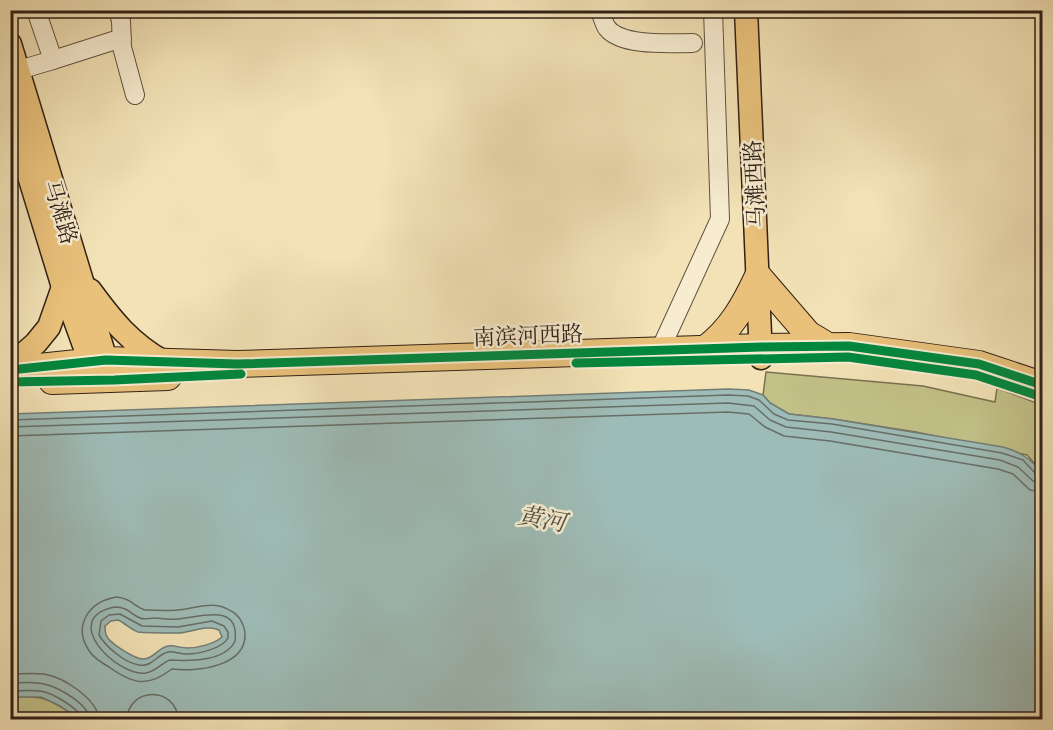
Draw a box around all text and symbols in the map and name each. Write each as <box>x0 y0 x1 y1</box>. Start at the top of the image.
street label: 马滩西路 <box>740 139 771 229</box>
street label: 马滩路 <box>37 177 82 248</box>
street label: 南滨河西路 <box>473 321 583 352</box>
water label: 黄河 <box>516 501 572 540</box>

